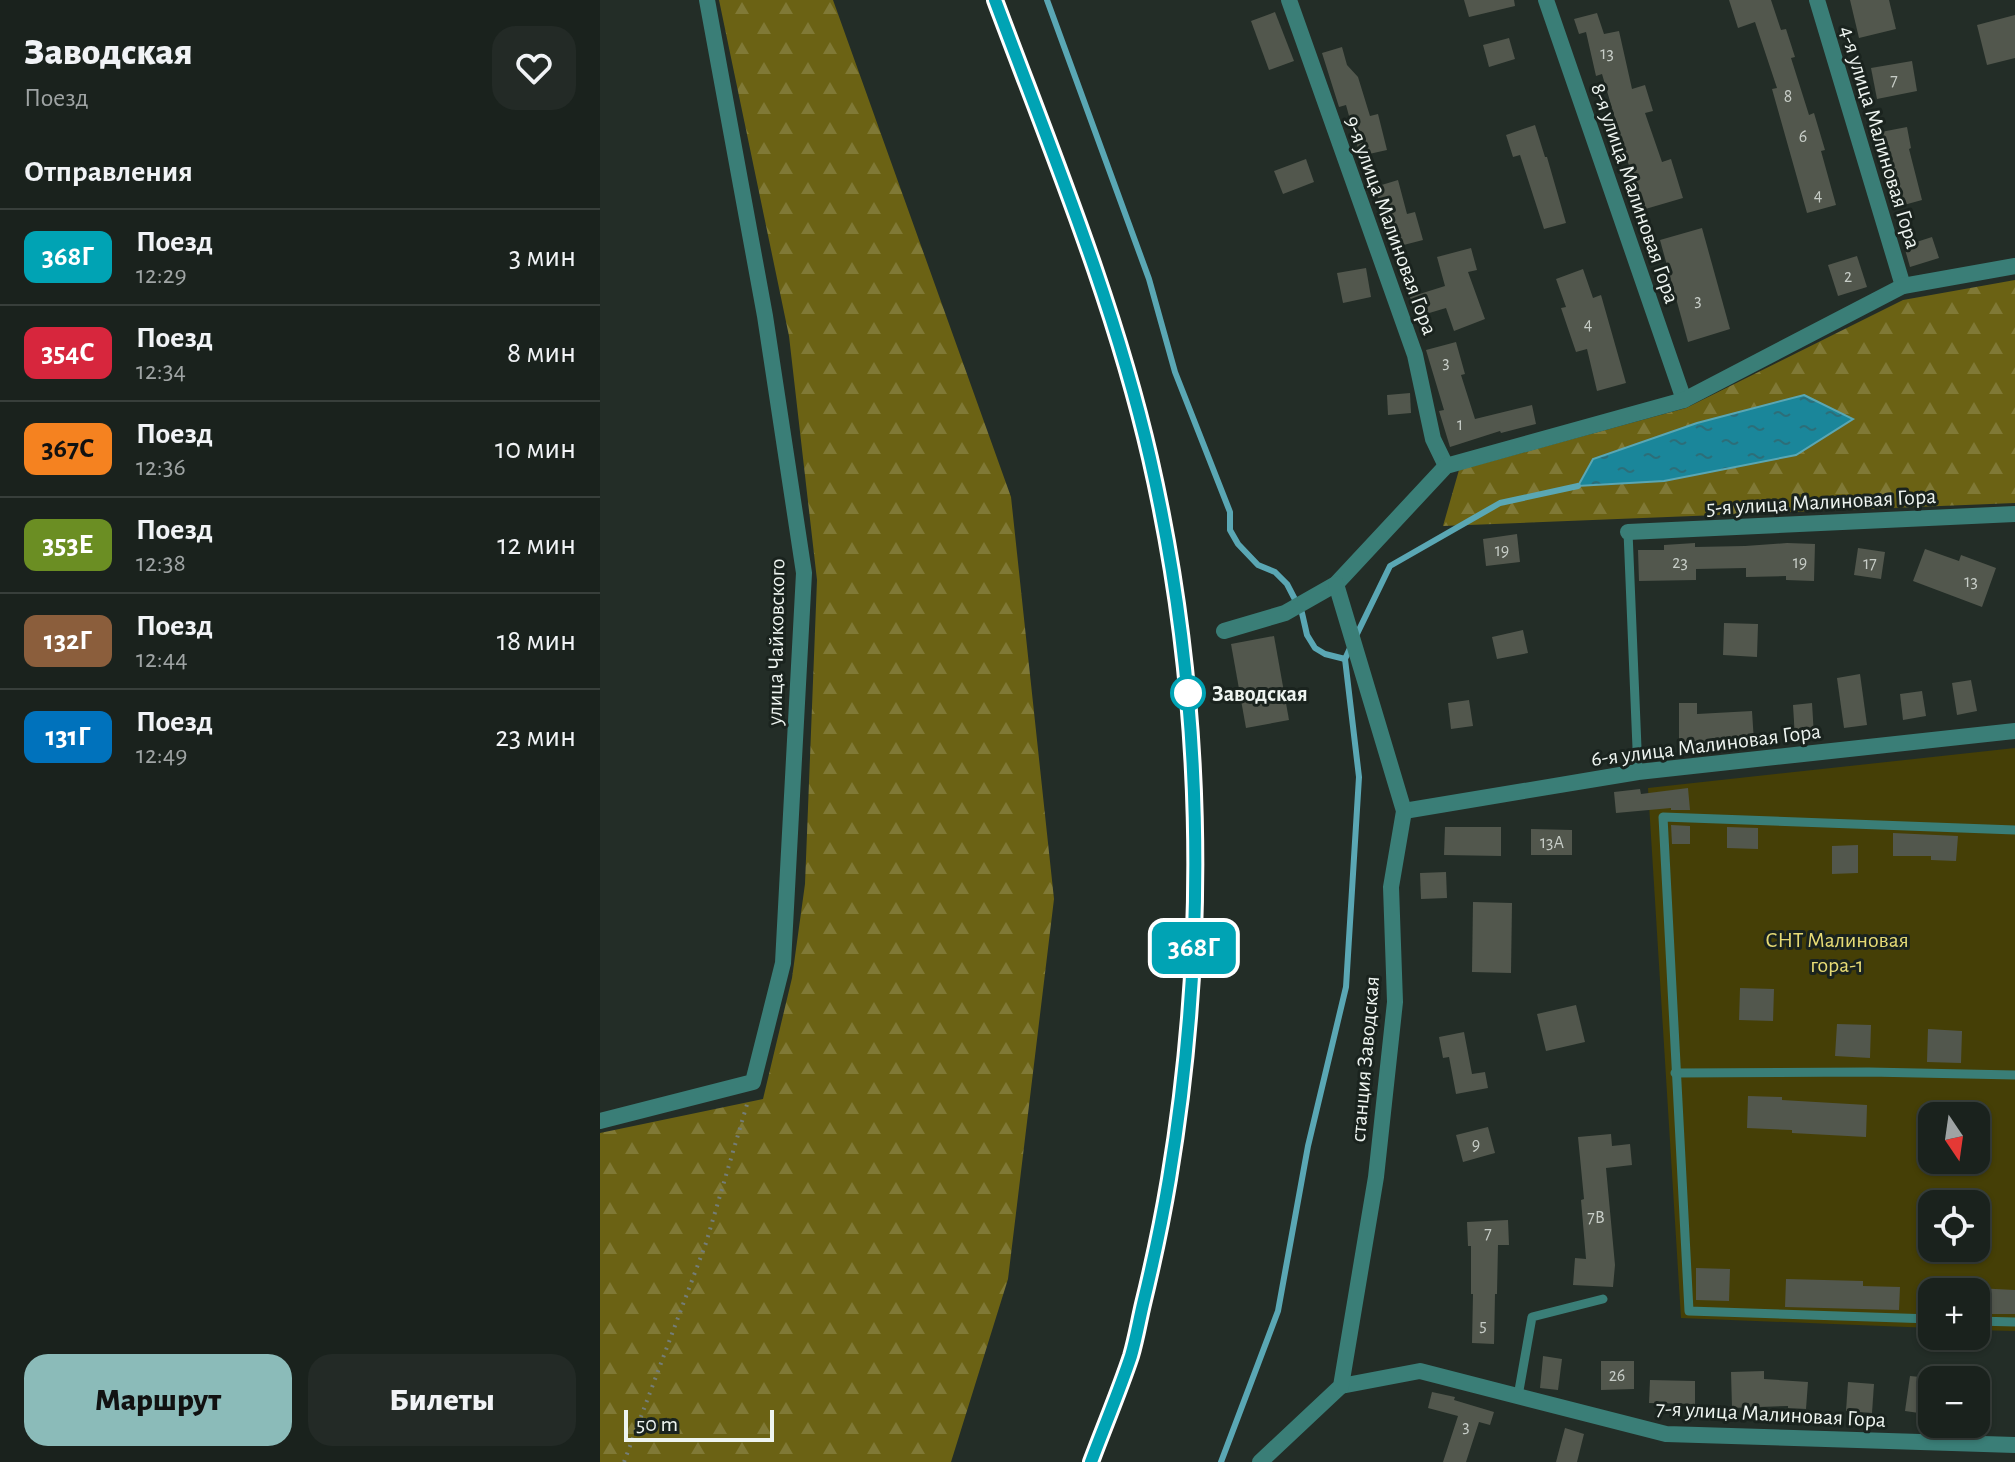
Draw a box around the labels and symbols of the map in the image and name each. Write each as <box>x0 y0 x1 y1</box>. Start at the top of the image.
street label: 4-я улица Малиновая Гора <box>1836 23 1924 251</box>
house number: 13 <box>1600 45 1614 63</box>
house number: 7 <box>1890 72 1898 90</box>
street label: 8-я улица Малиновая Гора <box>1587 80 1683 306</box>
house number: 8 <box>1784 88 1792 106</box>
street label: 9-я улица Малиновая Гора <box>1341 113 1441 338</box>
house number: 6 <box>1799 128 1807 146</box>
house number: 4 <box>1814 187 1823 205</box>
house number: 2 <box>1844 268 1852 286</box>
house number: 3 <box>1694 292 1702 310</box>
house number: 4 <box>1584 316 1593 334</box>
house number: 3 <box>1442 354 1450 372</box>
house number: 1 <box>1457 416 1463 434</box>
street label: 5-я улица Малиновая Гора <box>1705 485 1937 519</box>
house number: 19 <box>1495 542 1509 560</box>
house number: 23 <box>1672 554 1688 572</box>
house number: 19 <box>1793 554 1807 572</box>
house number: 17 <box>1863 555 1877 573</box>
street label: улица Чайковского <box>764 558 788 727</box>
house number: 13 <box>1964 573 1978 591</box>
marker: Заводская <box>1171 676 1205 710</box>
place label: Заводская <box>1212 683 1308 705</box>
street label: 6-я улица Малиновая Гора <box>1590 720 1822 770</box>
house number: 13А <box>1540 834 1565 852</box>
line badge: 368Г <box>1138 922 1250 974</box>
park label: СНТ Малиновая гора-1 <box>1765 929 1909 976</box>
street label: станция Заводская <box>1347 975 1383 1143</box>
north arrow <box>1918 1102 1990 1174</box>
house number: 9 <box>1472 1136 1480 1154</box>
house number: 7В <box>1587 1209 1605 1227</box>
house number: 7 <box>1484 1225 1492 1243</box>
house number: 5 <box>1479 1317 1487 1335</box>
house number: 26 <box>1609 1367 1625 1385</box>
street label: 7-я улица Малиновая Гора <box>1655 1397 1887 1431</box>
scale bar <box>624 1406 774 1442</box>
house number: 3 <box>1462 1418 1470 1436</box>

